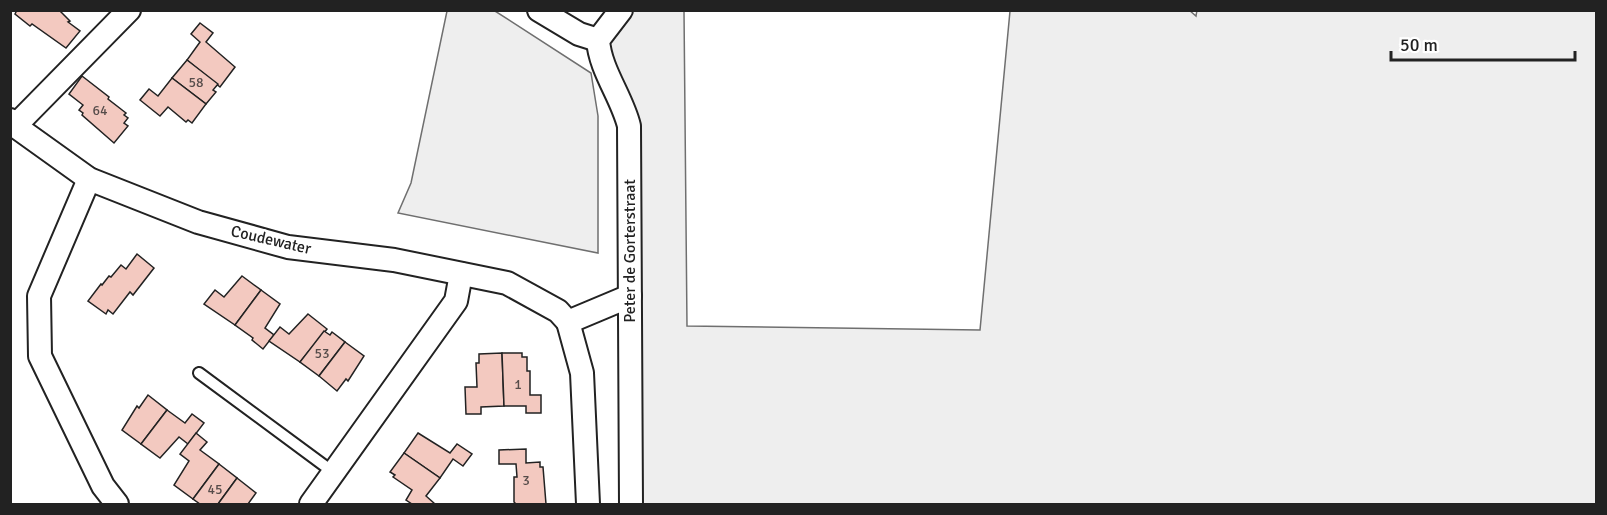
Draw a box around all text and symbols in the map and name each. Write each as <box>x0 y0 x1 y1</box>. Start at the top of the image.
scale bar <box>1391 24 1576 62</box>
text: 50 m <box>1400 34 1438 56</box>
house number: 58 <box>188 74 204 91</box>
house number: 64 <box>92 102 108 119</box>
street label: Peter de Gorterstraat <box>620 179 640 323</box>
street label: Coudewater <box>229 221 313 259</box>
house number: 53 <box>314 345 330 362</box>
house number: 1 <box>514 376 522 393</box>
house number: 3 <box>522 472 530 489</box>
house number: 45 <box>207 481 223 498</box>

